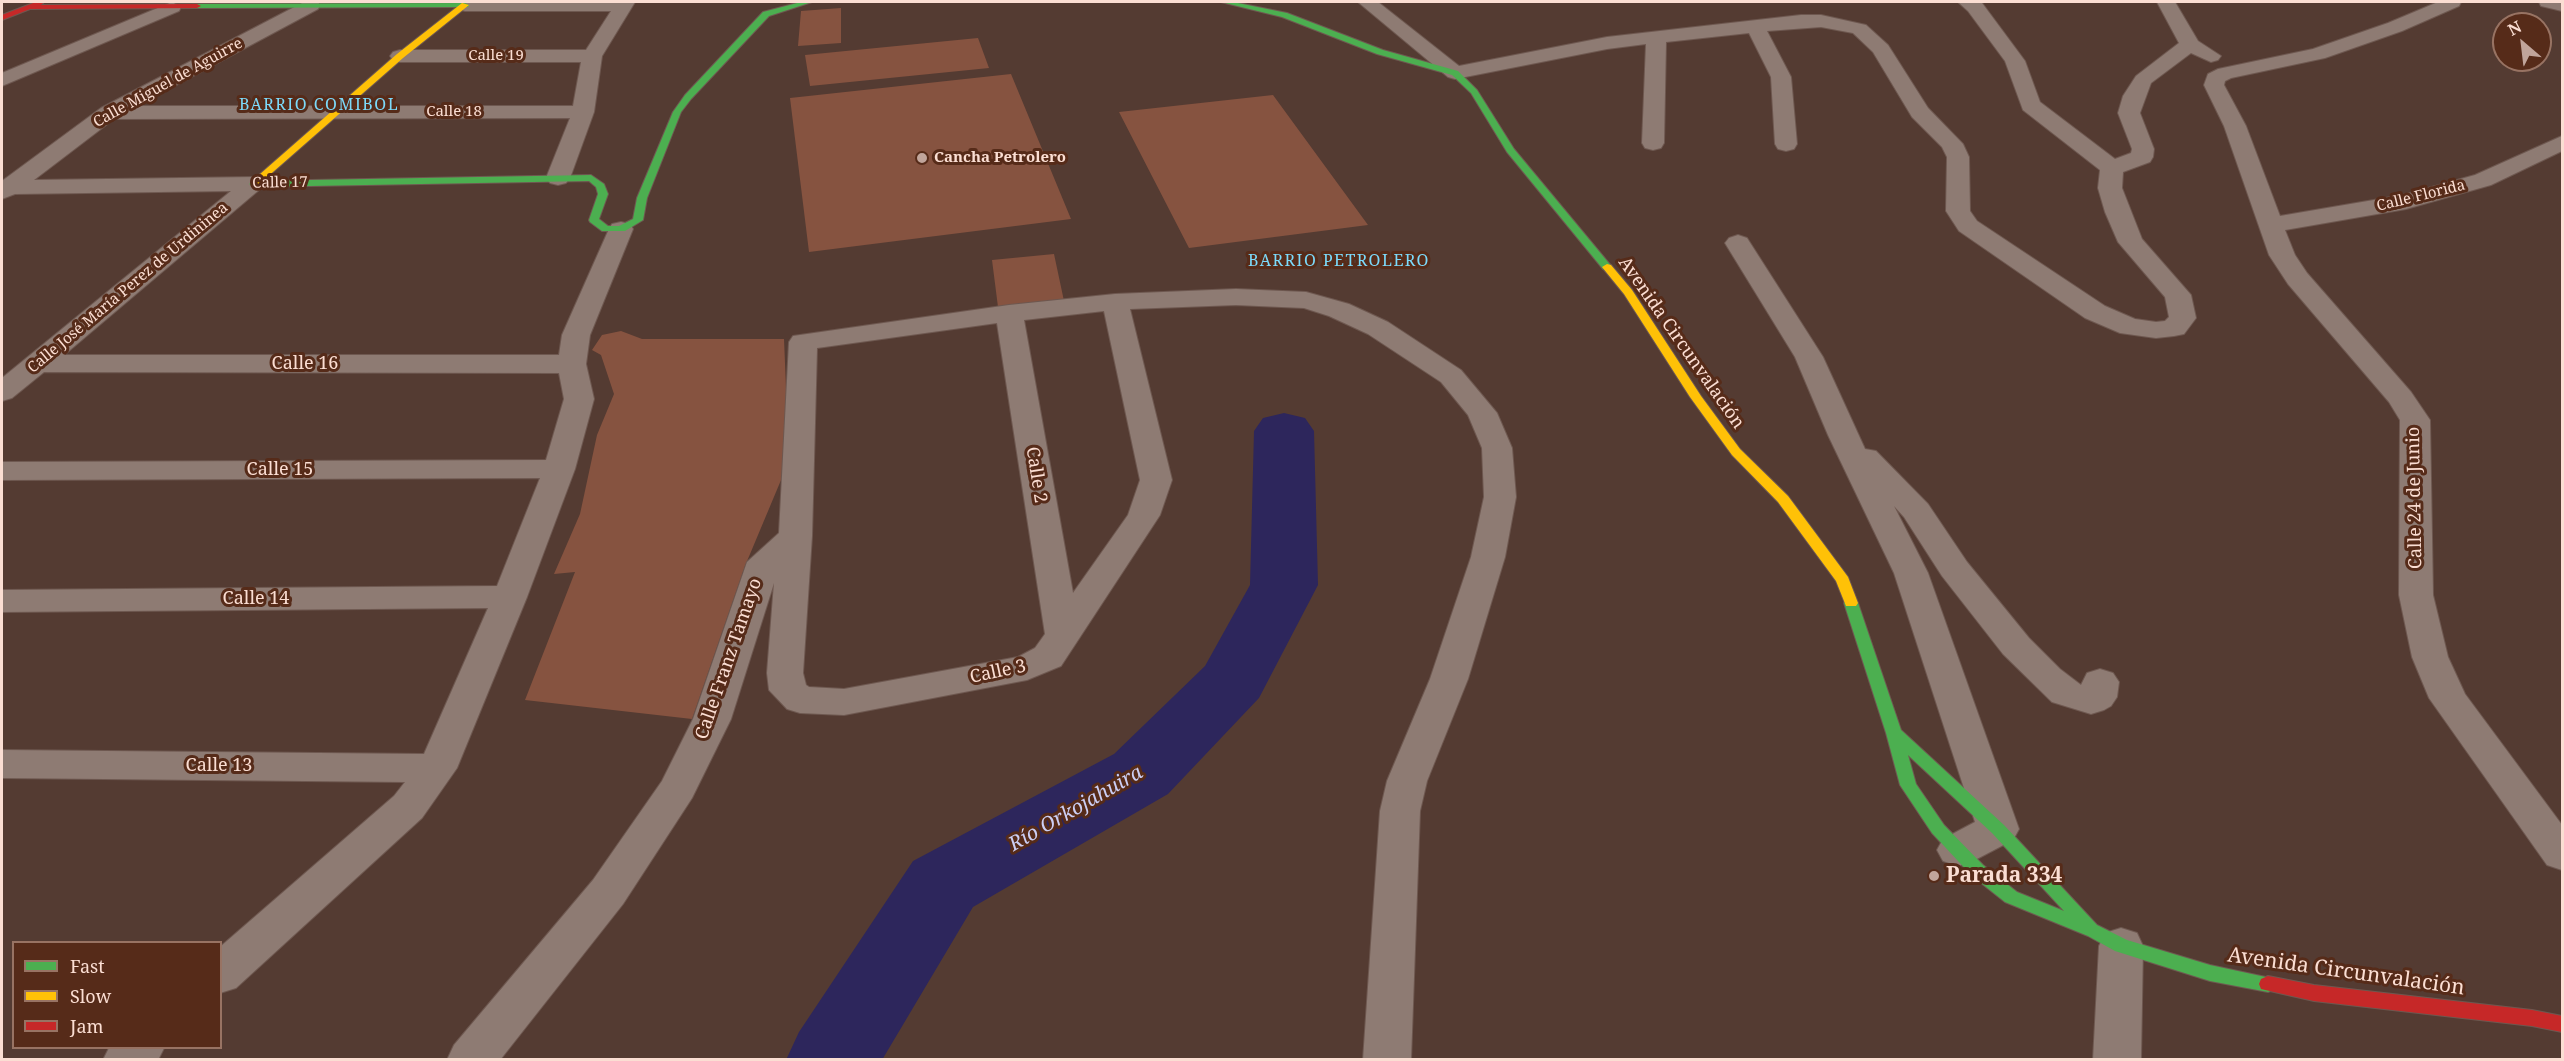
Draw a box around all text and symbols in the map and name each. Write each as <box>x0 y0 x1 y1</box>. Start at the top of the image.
north arrow <box>2492 12 2552 72</box>
text: N <box>2504 15 2525 41</box>
street label: Calle Miguel de Aguirre <box>90 34 246 132</box>
street label: Calle 19 <box>468 47 524 65</box>
district label: BARRIO COMIBOL <box>239 95 399 115</box>
street label: Calle 18 <box>426 103 482 121</box>
place label: Cancha Petrolero <box>934 149 1066 167</box>
marker: Cancha Petrolero <box>915 151 929 165</box>
street label: Calle 17 <box>252 174 308 192</box>
street label: Calle Florida <box>2375 176 2467 216</box>
street label: Calle José María Perez de Urdininea <box>24 199 232 377</box>
district label: BARRIO PETROLERO <box>1248 251 1430 271</box>
street label: Avenida Circunvalación <box>1613 253 1749 433</box>
street label: Calle 16 <box>272 353 338 375</box>
street label: Calle 24 de Junio <box>2403 427 2427 569</box>
street label: Calle 2 <box>1021 445 1051 505</box>
street label: Calle 15 <box>247 459 313 481</box>
street label: Calle Franz Tamayo <box>691 576 767 742</box>
street label: Calle 14 <box>223 588 289 610</box>
street label: Calle 3 <box>968 656 1028 688</box>
street label: Calle 13 <box>186 755 252 777</box>
water label: Río Orkojahuira <box>1005 761 1147 857</box>
place label: Parada 334 <box>1946 863 2062 889</box>
marker: Parada 334 <box>1927 869 1941 883</box>
legend <box>12 941 222 1049</box>
street label: Avenida Circunvalación <box>2226 943 2466 1001</box>
text: Fast <box>70 954 105 978</box>
text: Slow <box>70 984 111 1008</box>
text: Jam <box>70 1014 104 1038</box>

